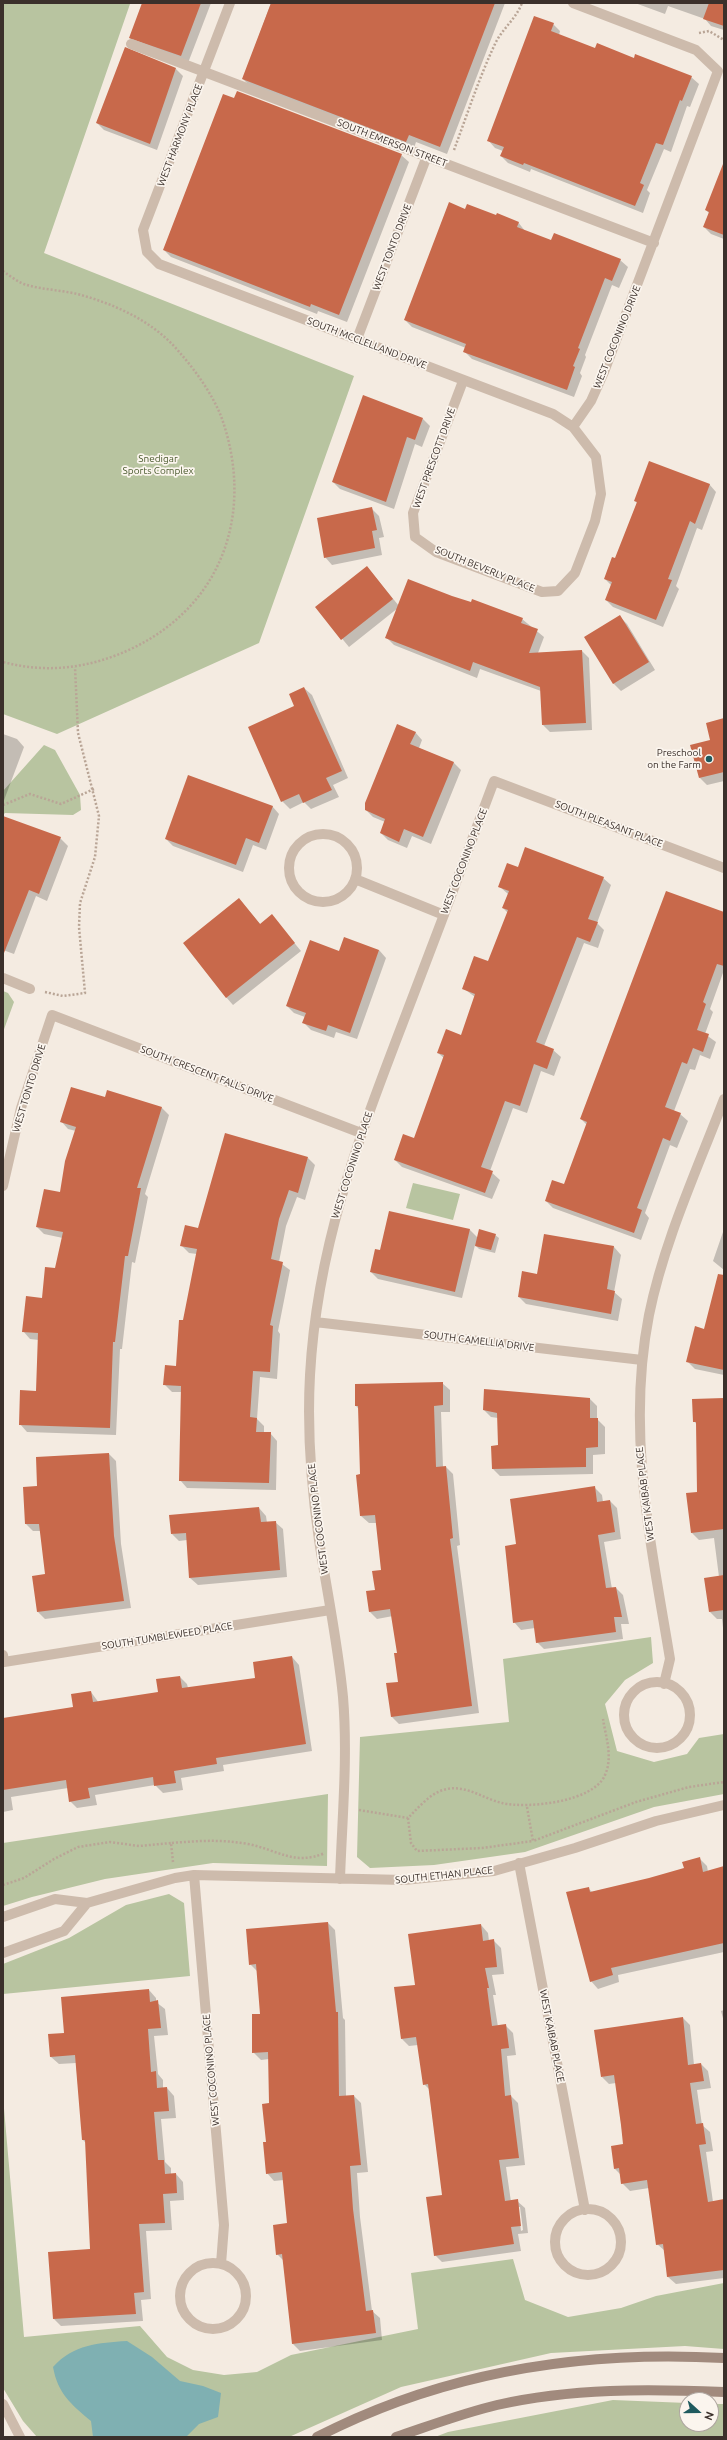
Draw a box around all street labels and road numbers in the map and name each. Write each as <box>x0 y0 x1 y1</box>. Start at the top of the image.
street label: WEST HARMONY PLACE <box>155 82 205 188</box>
street label: SOUTH EMERSON STREET <box>335 116 449 170</box>
street label: WEST TONTO DRIVE <box>370 202 414 292</box>
street label: WEST COCONINO DRIVE <box>591 284 643 390</box>
street label: SOUTH MCCLELLAND DRIVE <box>305 315 429 371</box>
street label: WEST PRESCOTT DRIVE <box>410 406 458 510</box>
street label: SOUTH BEVERLY PLACE <box>433 543 537 595</box>
street label: SOUTH PLEASANT PLACE <box>553 798 665 850</box>
street label: WEST COCONINO PLACE <box>438 807 490 915</box>
street label: WEST TONTO DRIVE <box>10 1043 48 1133</box>
street label: SOUTH CRESCENT FALLS DRIVE <box>139 1043 275 1105</box>
street label: WEST COCONINO PLACE <box>329 1110 375 1220</box>
street label: SOUTH CAMELLIA DRIVE <box>423 1328 535 1354</box>
street label: WEST KAIBAB PLACE <box>633 1446 657 1542</box>
street label: WEST COCONINO PLACE <box>305 1463 331 1575</box>
street label: SOUTH TUMBLEWEED PLACE <box>101 1620 233 1652</box>
street label: SOUTH ETHAN PLACE <box>395 1864 493 1886</box>
street label: WEST KAIBAB PLACE <box>537 1989 567 2083</box>
street label: WEST COCONINO PLACE <box>200 2014 222 2126</box>

